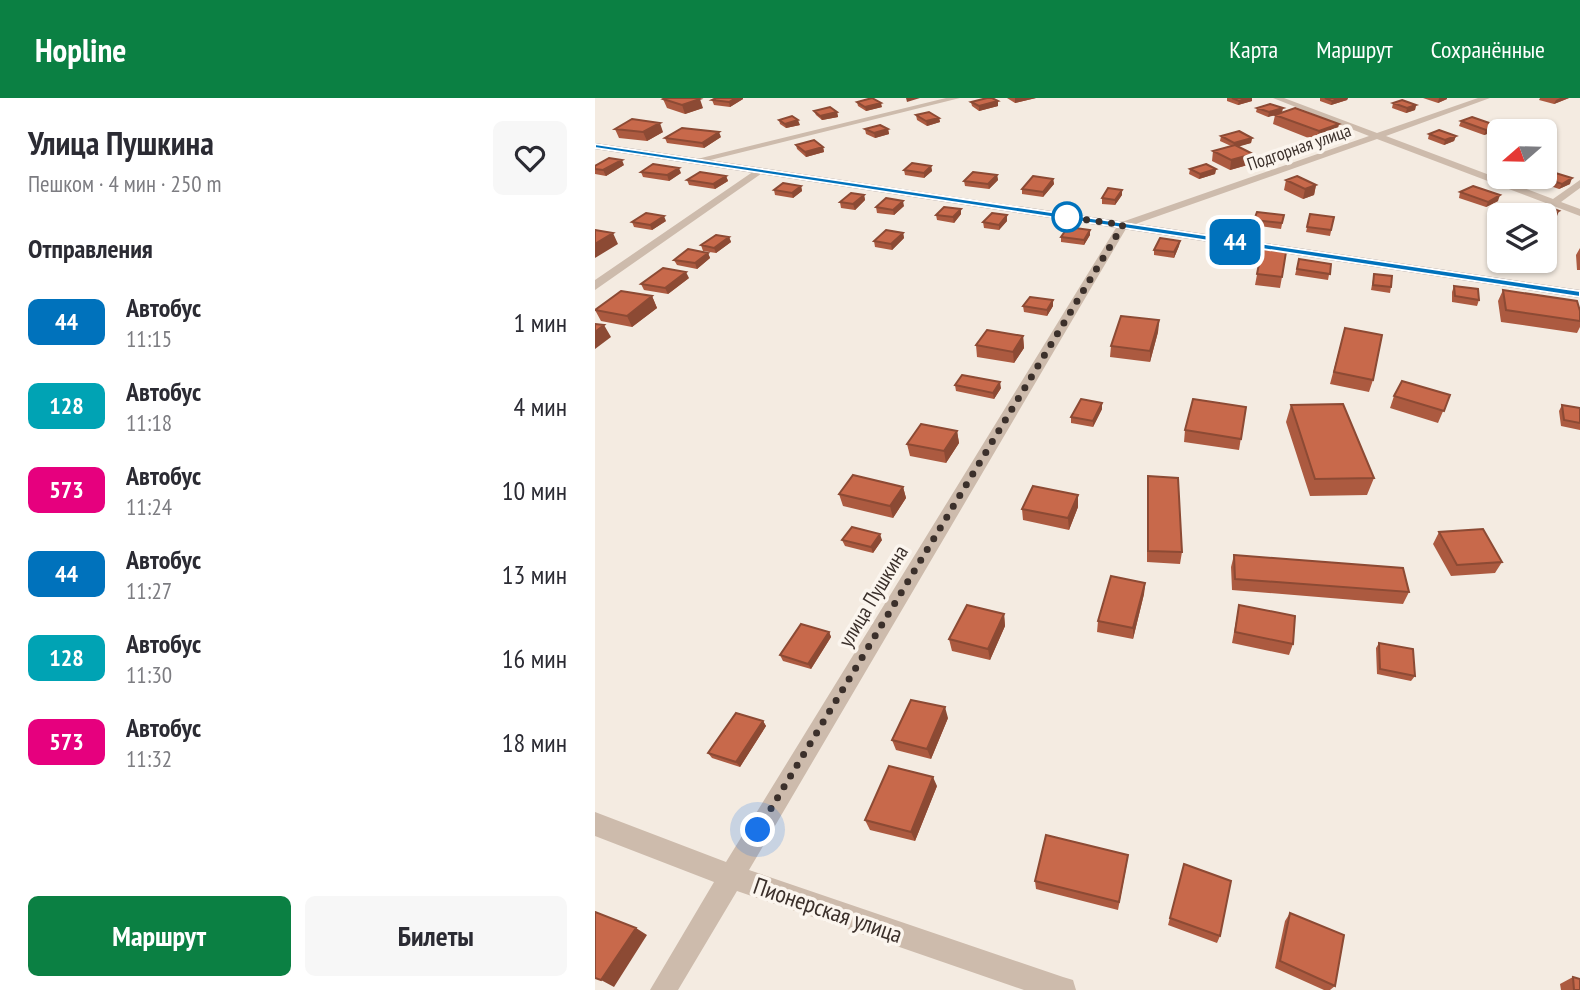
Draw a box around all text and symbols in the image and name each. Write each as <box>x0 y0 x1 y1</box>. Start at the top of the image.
text: Hopline <box>35 28 126 71</box>
text: Карта <box>1229 34 1278 65</box>
text: Маршрут <box>1316 34 1393 65</box>
text: Сохранённые <box>1431 34 1545 65</box>
street label: Подгорная улица <box>1244 118 1354 176</box>
north arrow <box>1487 119 1557 189</box>
map controls <box>1487 119 1557 273</box>
text: Улица Пушкина <box>28 121 214 164</box>
button: heart <box>493 121 567 195</box>
text: Пешком · 4 мин · 250 m <box>28 169 221 198</box>
unlabelled marker <box>1052 202 1082 232</box>
button: layers <box>1487 203 1557 273</box>
line badge: 44 <box>1203 219 1267 265</box>
text: 44 <box>1224 226 1246 257</box>
text: Отправления <box>28 232 153 265</box>
text: Автобус <box>126 291 201 324</box>
text: 44 <box>55 306 78 337</box>
text: 1 мин <box>514 306 567 339</box>
text: 11:15 <box>126 324 172 353</box>
text: Автобус <box>126 375 201 408</box>
text: 128 <box>49 390 84 421</box>
text: 4 мин <box>514 390 567 423</box>
text: 11:18 <box>126 408 172 437</box>
text: Автобус <box>126 459 201 492</box>
text: 573 <box>49 474 84 505</box>
text: 10 мин <box>502 474 567 507</box>
text: 11:24 <box>126 492 172 521</box>
street label: улица Пушкина <box>832 540 914 652</box>
text: Автобус <box>126 543 201 576</box>
text: 44 <box>55 558 78 589</box>
text: 13 мин <box>502 558 567 591</box>
text: 11:27 <box>126 576 172 605</box>
text: Автобус <box>126 627 201 660</box>
text: 128 <box>49 642 84 673</box>
text: 16 мин <box>502 642 567 675</box>
text: 11:30 <box>126 660 172 689</box>
text: Автобус <box>126 711 201 744</box>
text: 573 <box>49 726 84 757</box>
text: 18 мин <box>502 726 567 759</box>
text: 11:32 <box>126 744 172 773</box>
your location <box>740 812 775 847</box>
street label: Пионерская улица <box>750 870 906 950</box>
button: Маршрут <box>28 896 291 976</box>
button: Билеты <box>305 896 567 976</box>

